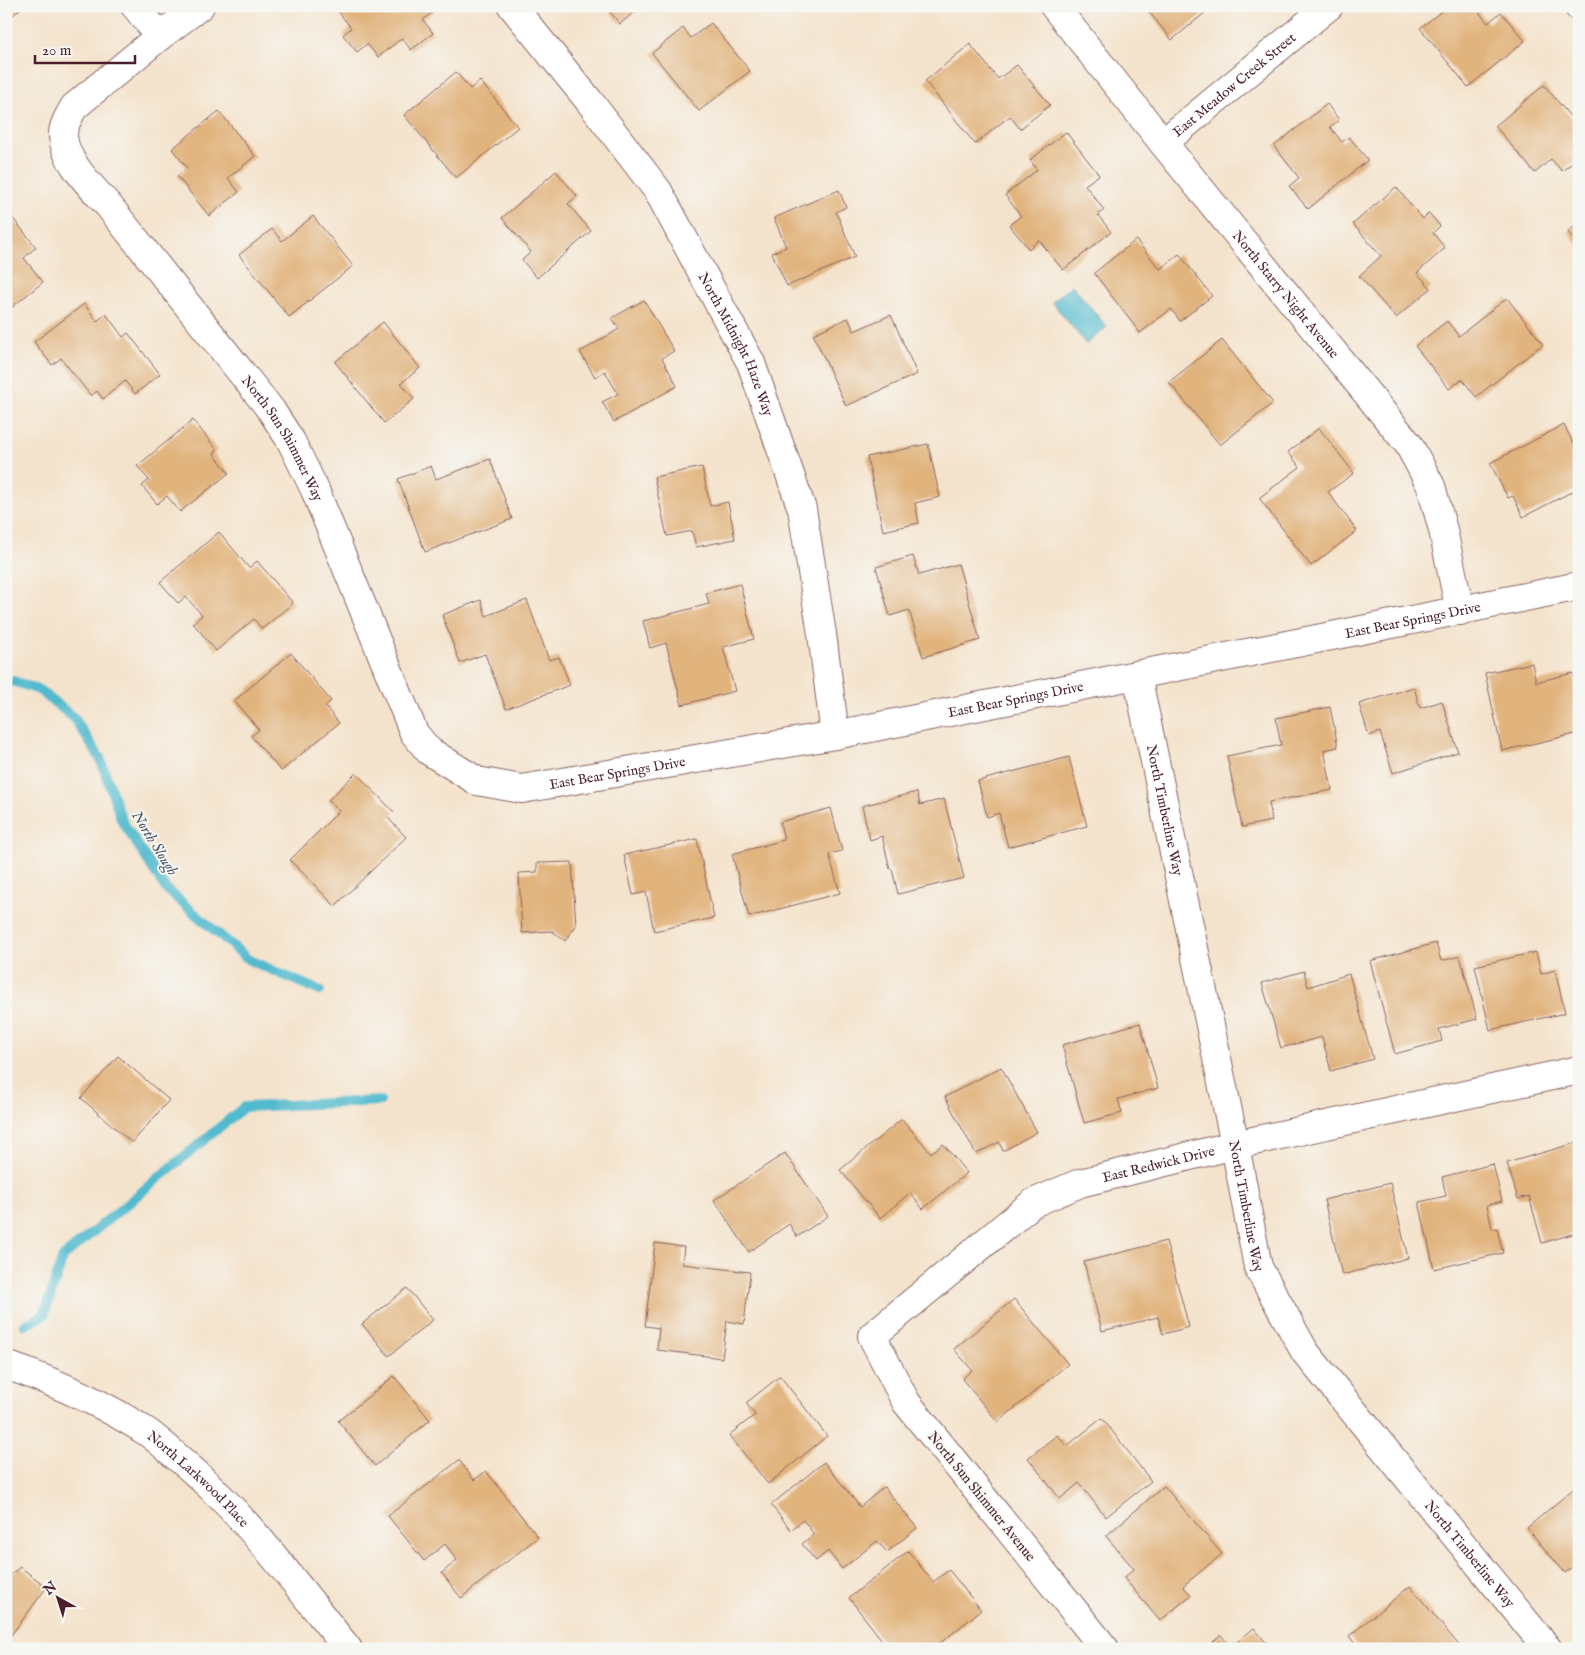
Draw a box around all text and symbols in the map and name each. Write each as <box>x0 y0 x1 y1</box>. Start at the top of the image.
street label: East Meadow Creek Street <box>1169 29 1300 141</box>
scale bar <box>35 32 135 64</box>
text: 20 m <box>42 41 72 60</box>
street label: North Starry Night Avenue <box>1228 227 1343 363</box>
street label: North Midnight Haze Way <box>694 269 777 419</box>
street label: North Sun Shimmer Way <box>237 372 327 504</box>
street label: East Bear Springs Drive <box>1344 598 1483 643</box>
street label: East Bear Springs Drive <box>946 678 1086 722</box>
street label: North Timberline Way <box>1142 743 1187 878</box>
street label: East Bear Springs Drive <box>548 753 688 794</box>
water label: North Slough <box>126 807 182 880</box>
street label: North Timberline Way <box>1224 1139 1267 1276</box>
street label: East Redwick Drive <box>1101 1142 1217 1187</box>
street label: North Larkwood Place <box>143 1427 253 1532</box>
street label: North Sun Shimmer Avenue <box>923 1428 1040 1566</box>
street label: North Timberline Way <box>1420 1497 1519 1612</box>
north arrow <box>32 1572 82 1622</box>
text: N <box>39 1578 61 1600</box>

